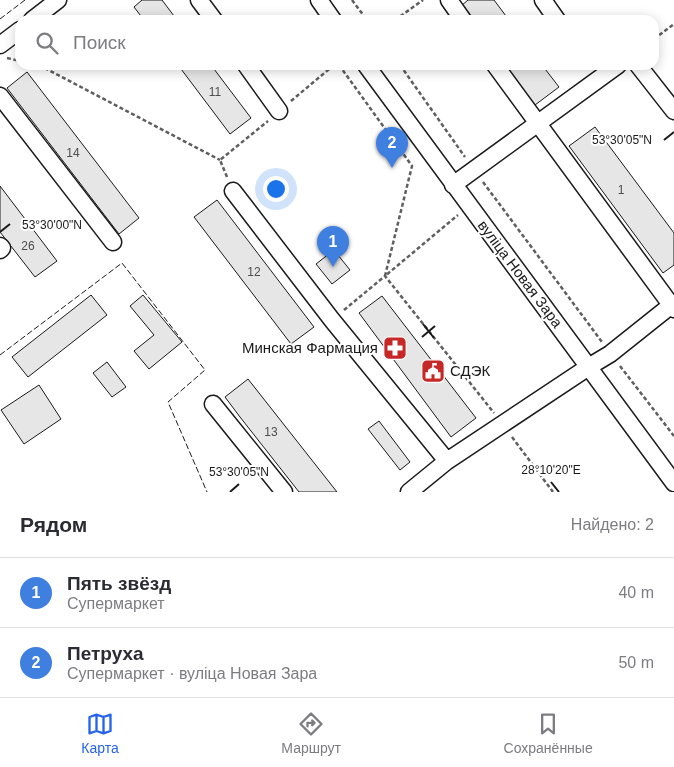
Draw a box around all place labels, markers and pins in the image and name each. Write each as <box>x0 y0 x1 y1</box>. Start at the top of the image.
pin: 2 <box>376 127 408 168</box>
pin: 1 <box>317 226 349 267</box>
pharmacy icon: Минская Фармация <box>382 335 408 361</box>
place label: Минская Фармация <box>242 339 378 356</box>
public building icon: СДЭК <box>420 358 446 384</box>
place label: СДЭК <box>450 362 490 379</box>

